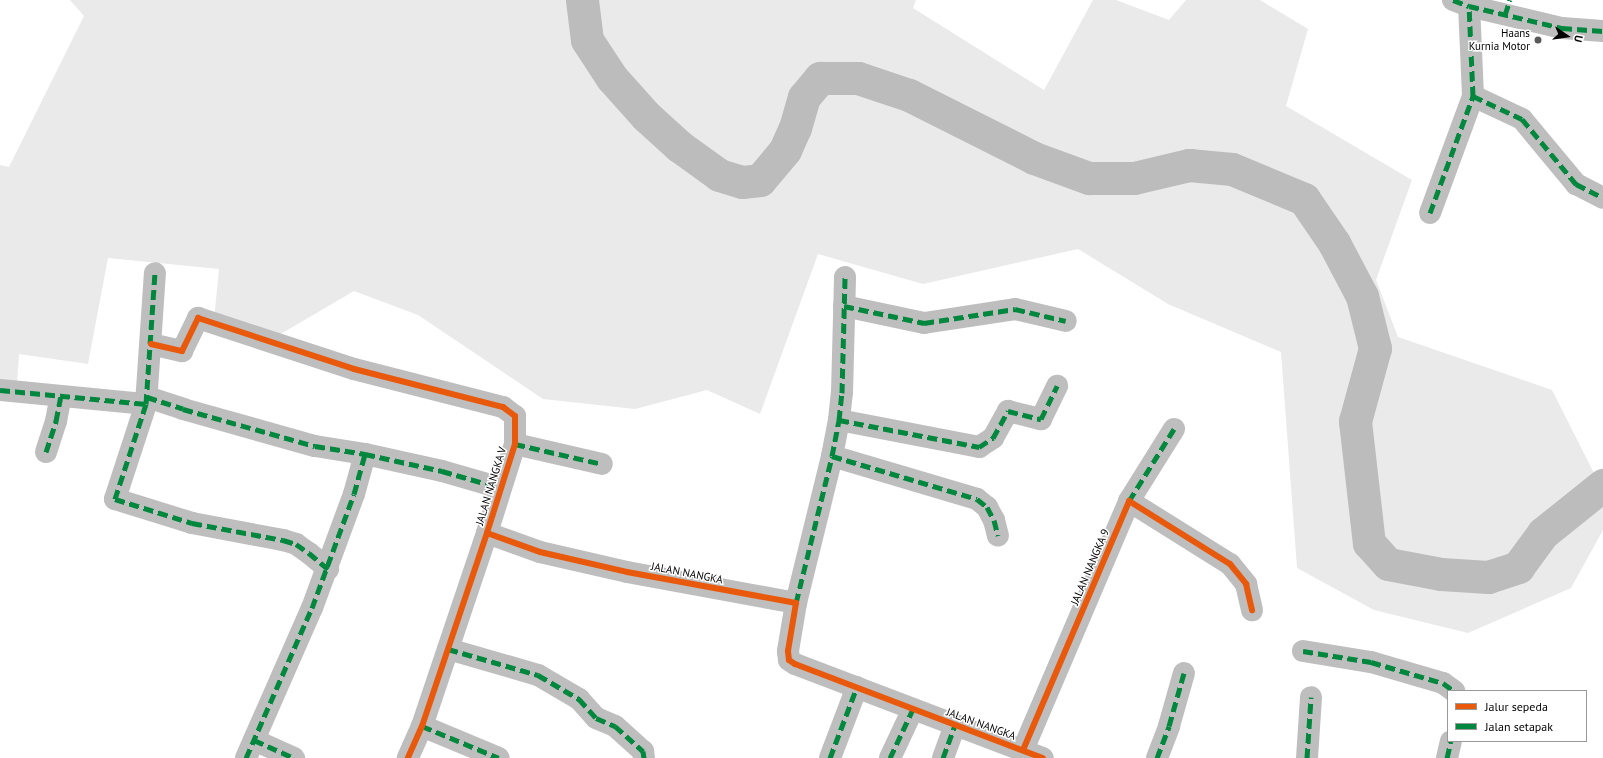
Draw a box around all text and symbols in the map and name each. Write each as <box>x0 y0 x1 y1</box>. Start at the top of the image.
north arrow <box>1547 16 1587 56</box>
place label: Haans Kurnia Motor <box>1469 27 1530 53</box>
text: U <box>1571 34 1586 44</box>
marker: Haans Kurnia Motor <box>1533 35 1543 45</box>
street label: JALAN NANGKA V <box>473 445 509 527</box>
street label: JALAN NANGKA 9 <box>1068 527 1112 607</box>
street label: JALAN NANGKA <box>650 560 724 586</box>
legend <box>1447 690 1587 742</box>
text: Jalur sepeda <box>1485 699 1548 714</box>
street label: JALAN NANGKA <box>944 705 1018 743</box>
text: Jalan setapak <box>1485 719 1553 734</box>

